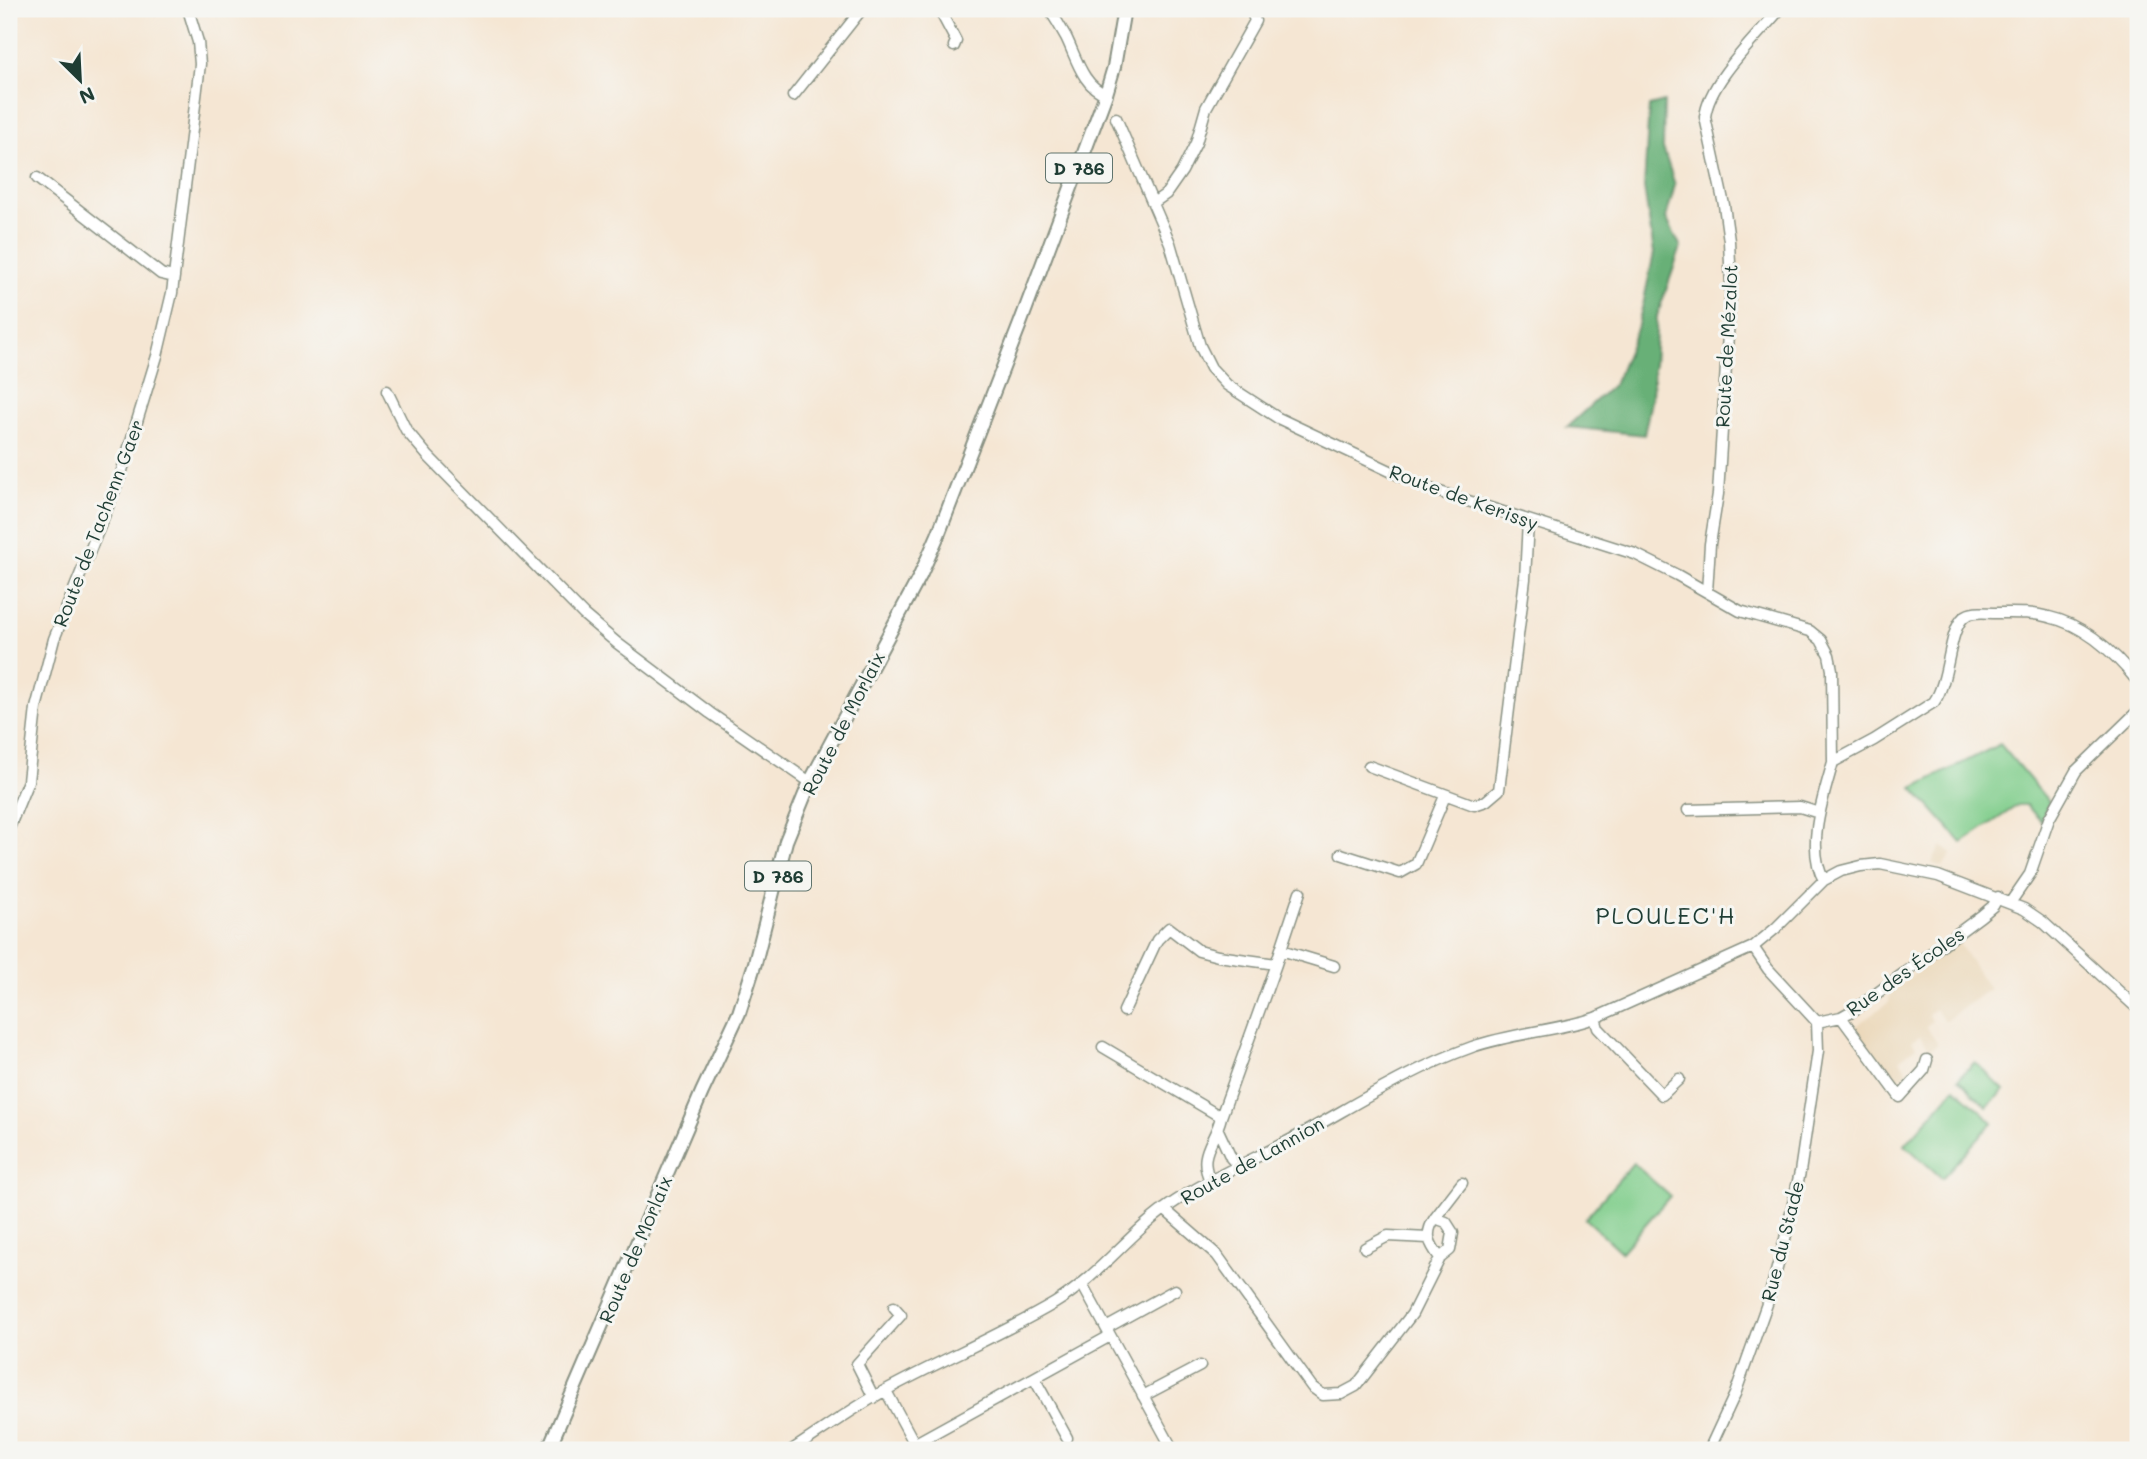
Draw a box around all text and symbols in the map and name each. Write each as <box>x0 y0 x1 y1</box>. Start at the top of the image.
north arrow <box>46 46 116 116</box>
text: N <box>75 82 99 110</box>
road number: D 786 <box>1046 154 1112 182</box>
street label: Route de Mézalot <box>1709 264 1743 428</box>
street label: Route de Tachenn Gaer <box>47 416 149 630</box>
street label: Route de Kerissy <box>1386 458 1542 536</box>
street label: Route de Morlaix <box>796 647 890 799</box>
road number: D 786 <box>745 862 811 890</box>
district label: PLOULEC'H <box>1596 900 1736 930</box>
street label: Rue des Écoles <box>1841 921 1969 1021</box>
street label: Route de Lannion <box>1176 1110 1328 1210</box>
street label: Route de Morlaix <box>593 1171 677 1327</box>
street label: Rue du Stade <box>1755 1178 1809 1304</box>

